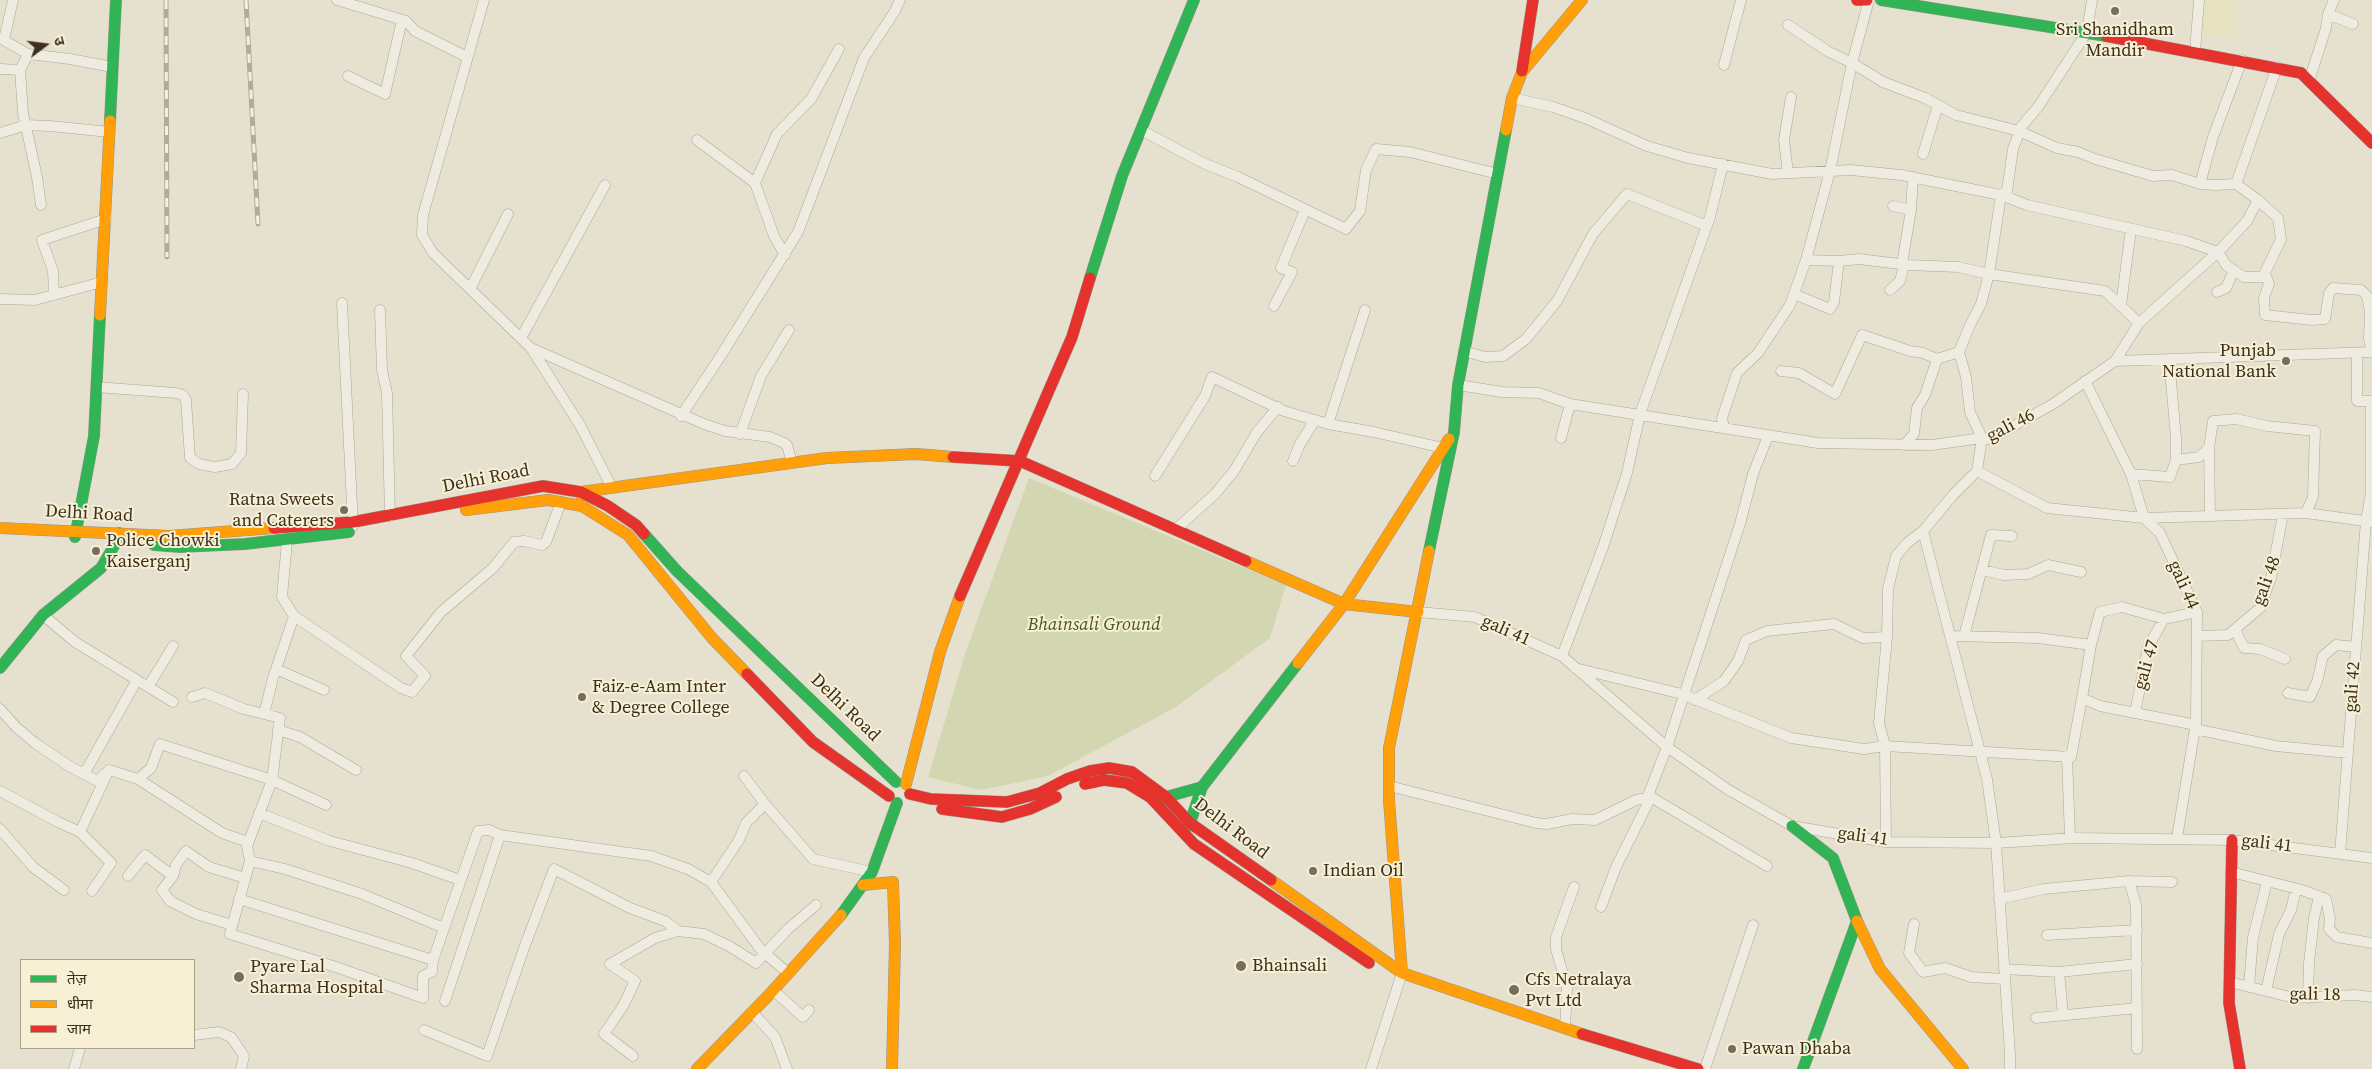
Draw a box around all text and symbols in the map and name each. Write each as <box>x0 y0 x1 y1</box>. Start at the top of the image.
marker: Sri Shanidham Mandir <box>2109 5 2121 17</box>
place label: Sri Shanidham Mandir <box>2056 19 2174 62</box>
north arrow <box>20 20 70 70</box>
text: उ <box>49 35 70 48</box>
place label: Punjab National Bank <box>2162 340 2276 382</box>
marker: Punjab National Bank <box>2280 355 2292 367</box>
street label: gali 46 <box>1983 405 2039 447</box>
street label: Delhi Road <box>441 460 531 498</box>
place label: Ratna Sweets and Caterers <box>229 489 334 532</box>
street label: Delhi Road <box>44 501 134 527</box>
marker: Ratna Sweets and Caterers <box>338 504 350 516</box>
place label: Police Chowki Kaiserganj <box>106 530 219 572</box>
marker: Police Chowki Kaiserganj <box>90 545 102 557</box>
street label: gali 48 <box>2248 553 2286 609</box>
street label: gali 44 <box>2163 557 2203 613</box>
street label: gali 41 <box>1478 611 1534 651</box>
park label: Bhainsali Ground <box>1027 614 1161 636</box>
street label: gali 47 <box>2130 637 2164 693</box>
street label: gali 42 <box>2340 661 2366 713</box>
street label: Delhi Road <box>806 670 884 746</box>
place label: Faiz-e-Aam Inter & Degree College <box>592 676 730 719</box>
marker: Faiz-e-Aam Inter & Degree College <box>576 691 588 703</box>
street label: Delhi Road <box>1189 794 1273 864</box>
street label: gali 41 <box>1836 823 1890 851</box>
street label: gali 41 <box>2240 830 2294 858</box>
place label: Indian Oil <box>1323 860 1404 882</box>
marker: Indian Oil <box>1307 865 1319 877</box>
place label: Bhainsali <box>1252 955 1327 977</box>
place label: Pyare Lal Sharma Hospital <box>250 956 384 999</box>
legend <box>20 959 195 1049</box>
marker: Bhainsali <box>1234 959 1248 973</box>
text: तेज़ <box>67 968 87 989</box>
place label: Cfs Netralaya Pvt Ltd <box>1525 969 1632 1012</box>
marker: Pyare Lal Sharma Hospital <box>232 970 246 984</box>
marker: Cfs Netralaya Pvt Ltd <box>1507 983 1521 997</box>
street label: gali 18 <box>2289 984 2341 1006</box>
text: धीमा <box>67 993 93 1014</box>
text: जाम <box>67 1018 91 1039</box>
place label: Pawan Dhaba <box>1742 1038 1851 1060</box>
marker: Pawan Dhaba <box>1726 1043 1738 1055</box>

